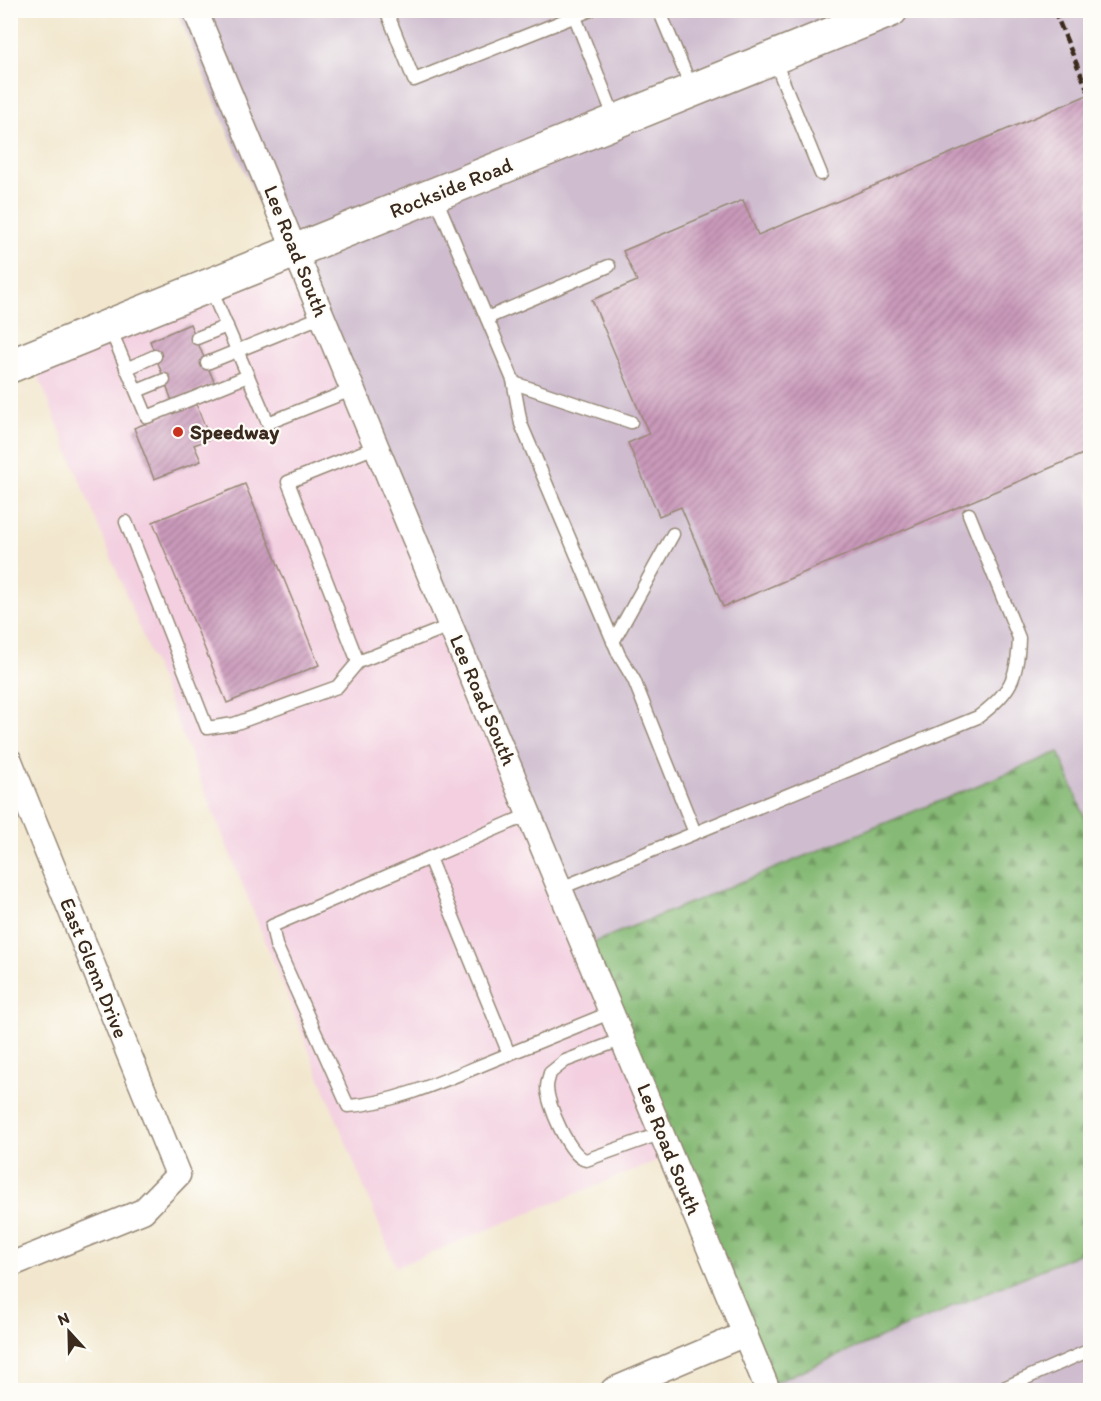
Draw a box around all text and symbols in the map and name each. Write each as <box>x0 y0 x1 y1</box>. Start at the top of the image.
street label: Rockside Road <box>386 152 516 223</box>
street label: Lee Road South <box>259 181 334 320</box>
place label: Speedway <box>190 419 279 445</box>
marker: Speedway <box>171 425 185 439</box>
street label: Lee Road South <box>445 631 522 769</box>
street label: East Glenn Drive <box>55 894 134 1042</box>
street label: Lee Road South <box>632 1079 707 1218</box>
north arrow <box>39 1302 99 1362</box>
text: N <box>55 1308 72 1329</box>

